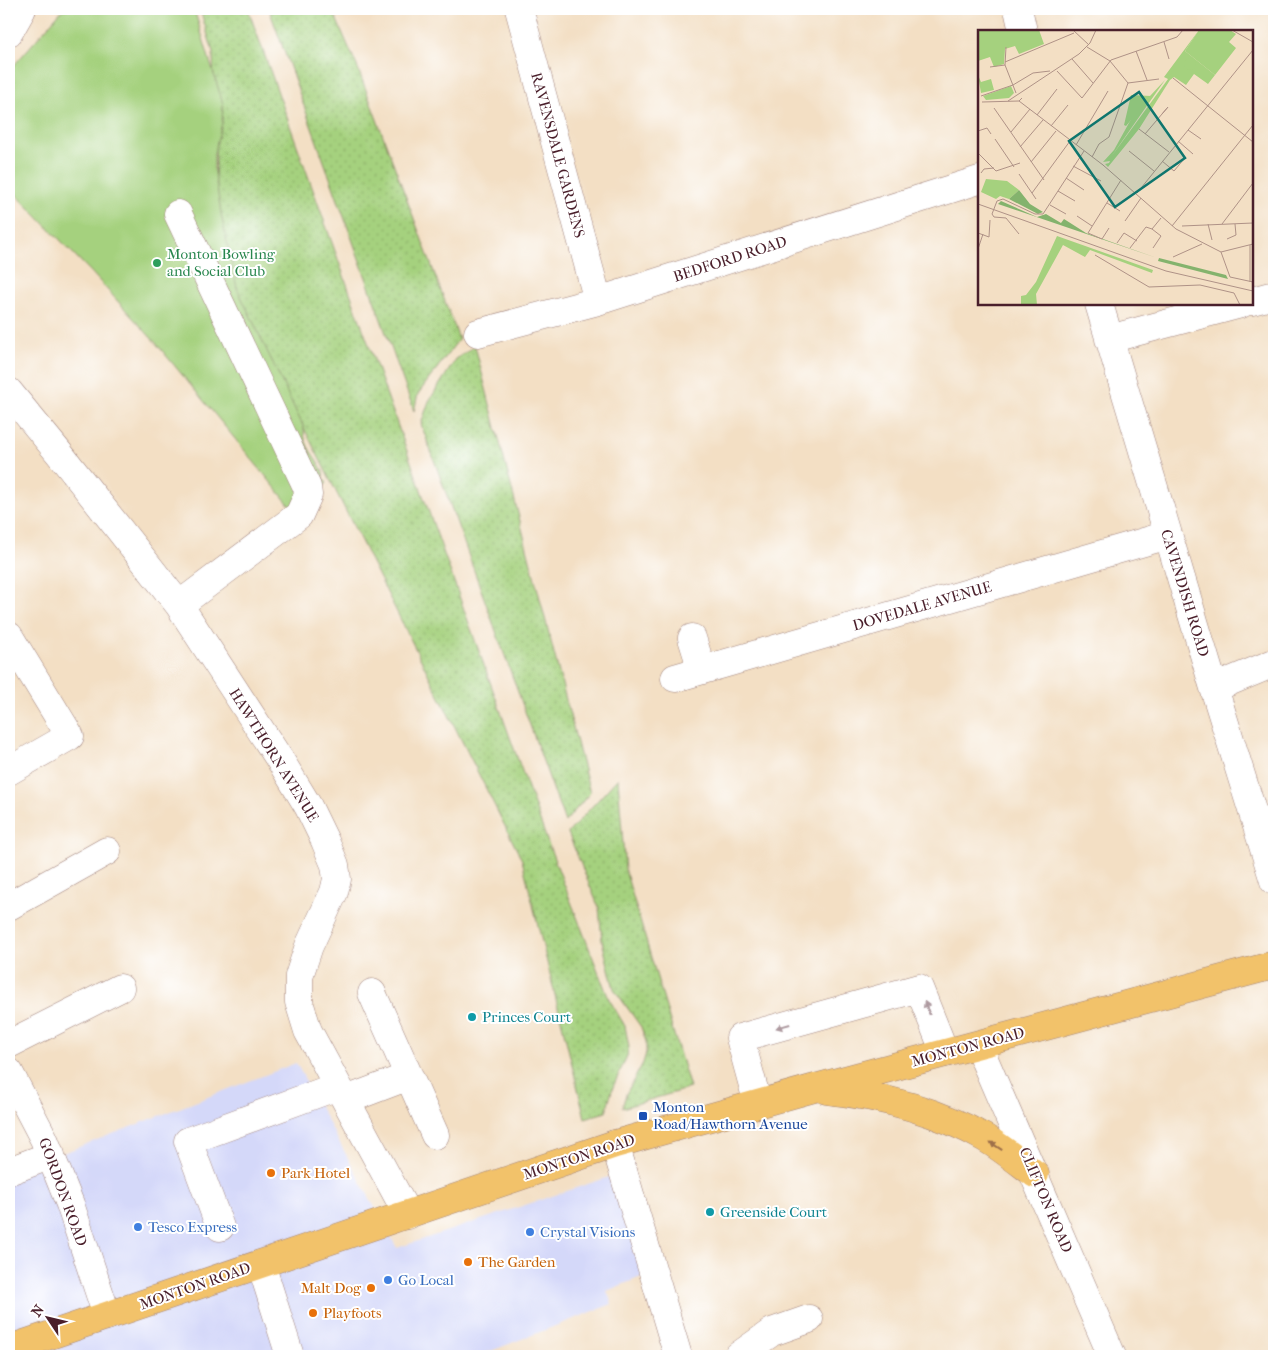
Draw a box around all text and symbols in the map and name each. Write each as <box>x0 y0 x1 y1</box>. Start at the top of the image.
inset map <box>978 30 1253 305</box>
street label: RAVENSDALE GARDENS <box>527 70 589 240</box>
street label: BEDFORD ROAD <box>671 232 789 286</box>
place label: Monton Bowling and Social Club <box>167 245 276 280</box>
marker: Monton Bowling and Social Club <box>151 257 163 269</box>
street label: CAVENDISH ROAD <box>1157 527 1213 659</box>
street label: DOVEDALE AVENUE <box>850 577 994 635</box>
street label: HAWTHORN AVENUE <box>225 685 323 825</box>
one-way arrow <box>923 1000 931 1015</box>
place label: Princes Court <box>482 1008 572 1026</box>
marker: Princes Court <box>466 1011 478 1023</box>
one-way arrow <box>776 1022 791 1030</box>
street label: MONTON ROAD <box>910 1023 1026 1071</box>
place label: Monton Road/Hawthorn Avenue <box>653 1098 808 1133</box>
marker: Monton Road/Hawthorn Avenue <box>637 1110 649 1122</box>
street label: MONTON ROAD <box>521 1130 637 1184</box>
street label: GORDON ROAD <box>35 1135 91 1249</box>
one-way arrow <box>989 1141 1002 1150</box>
street label: CLIFTON ROAD <box>1016 1145 1076 1255</box>
place label: Park Hotel <box>281 1164 350 1182</box>
marker: Park Hotel <box>265 1167 277 1179</box>
place label: Greenside Court <box>720 1203 828 1221</box>
marker: Greenside Court <box>704 1206 716 1218</box>
place label: Tesco Express <box>148 1218 238 1236</box>
marker: Tesco Express <box>132 1221 144 1233</box>
place label: Crystal Visions <box>540 1223 636 1241</box>
marker: Crystal Visions <box>524 1226 536 1238</box>
place label: The Garden <box>478 1253 556 1271</box>
marker: The Garden <box>462 1256 474 1268</box>
street label: MONTON ROAD <box>137 1259 253 1313</box>
place label: Go Local <box>398 1271 454 1289</box>
marker: Go Local <box>382 1274 394 1286</box>
place label: Malt Dog <box>301 1279 362 1297</box>
marker: Malt Dog <box>365 1282 377 1294</box>
north arrow <box>22 1292 72 1342</box>
text: N <box>28 1301 48 1320</box>
place label: Playfoots <box>323 1304 382 1322</box>
marker: Playfoots <box>307 1307 319 1319</box>

